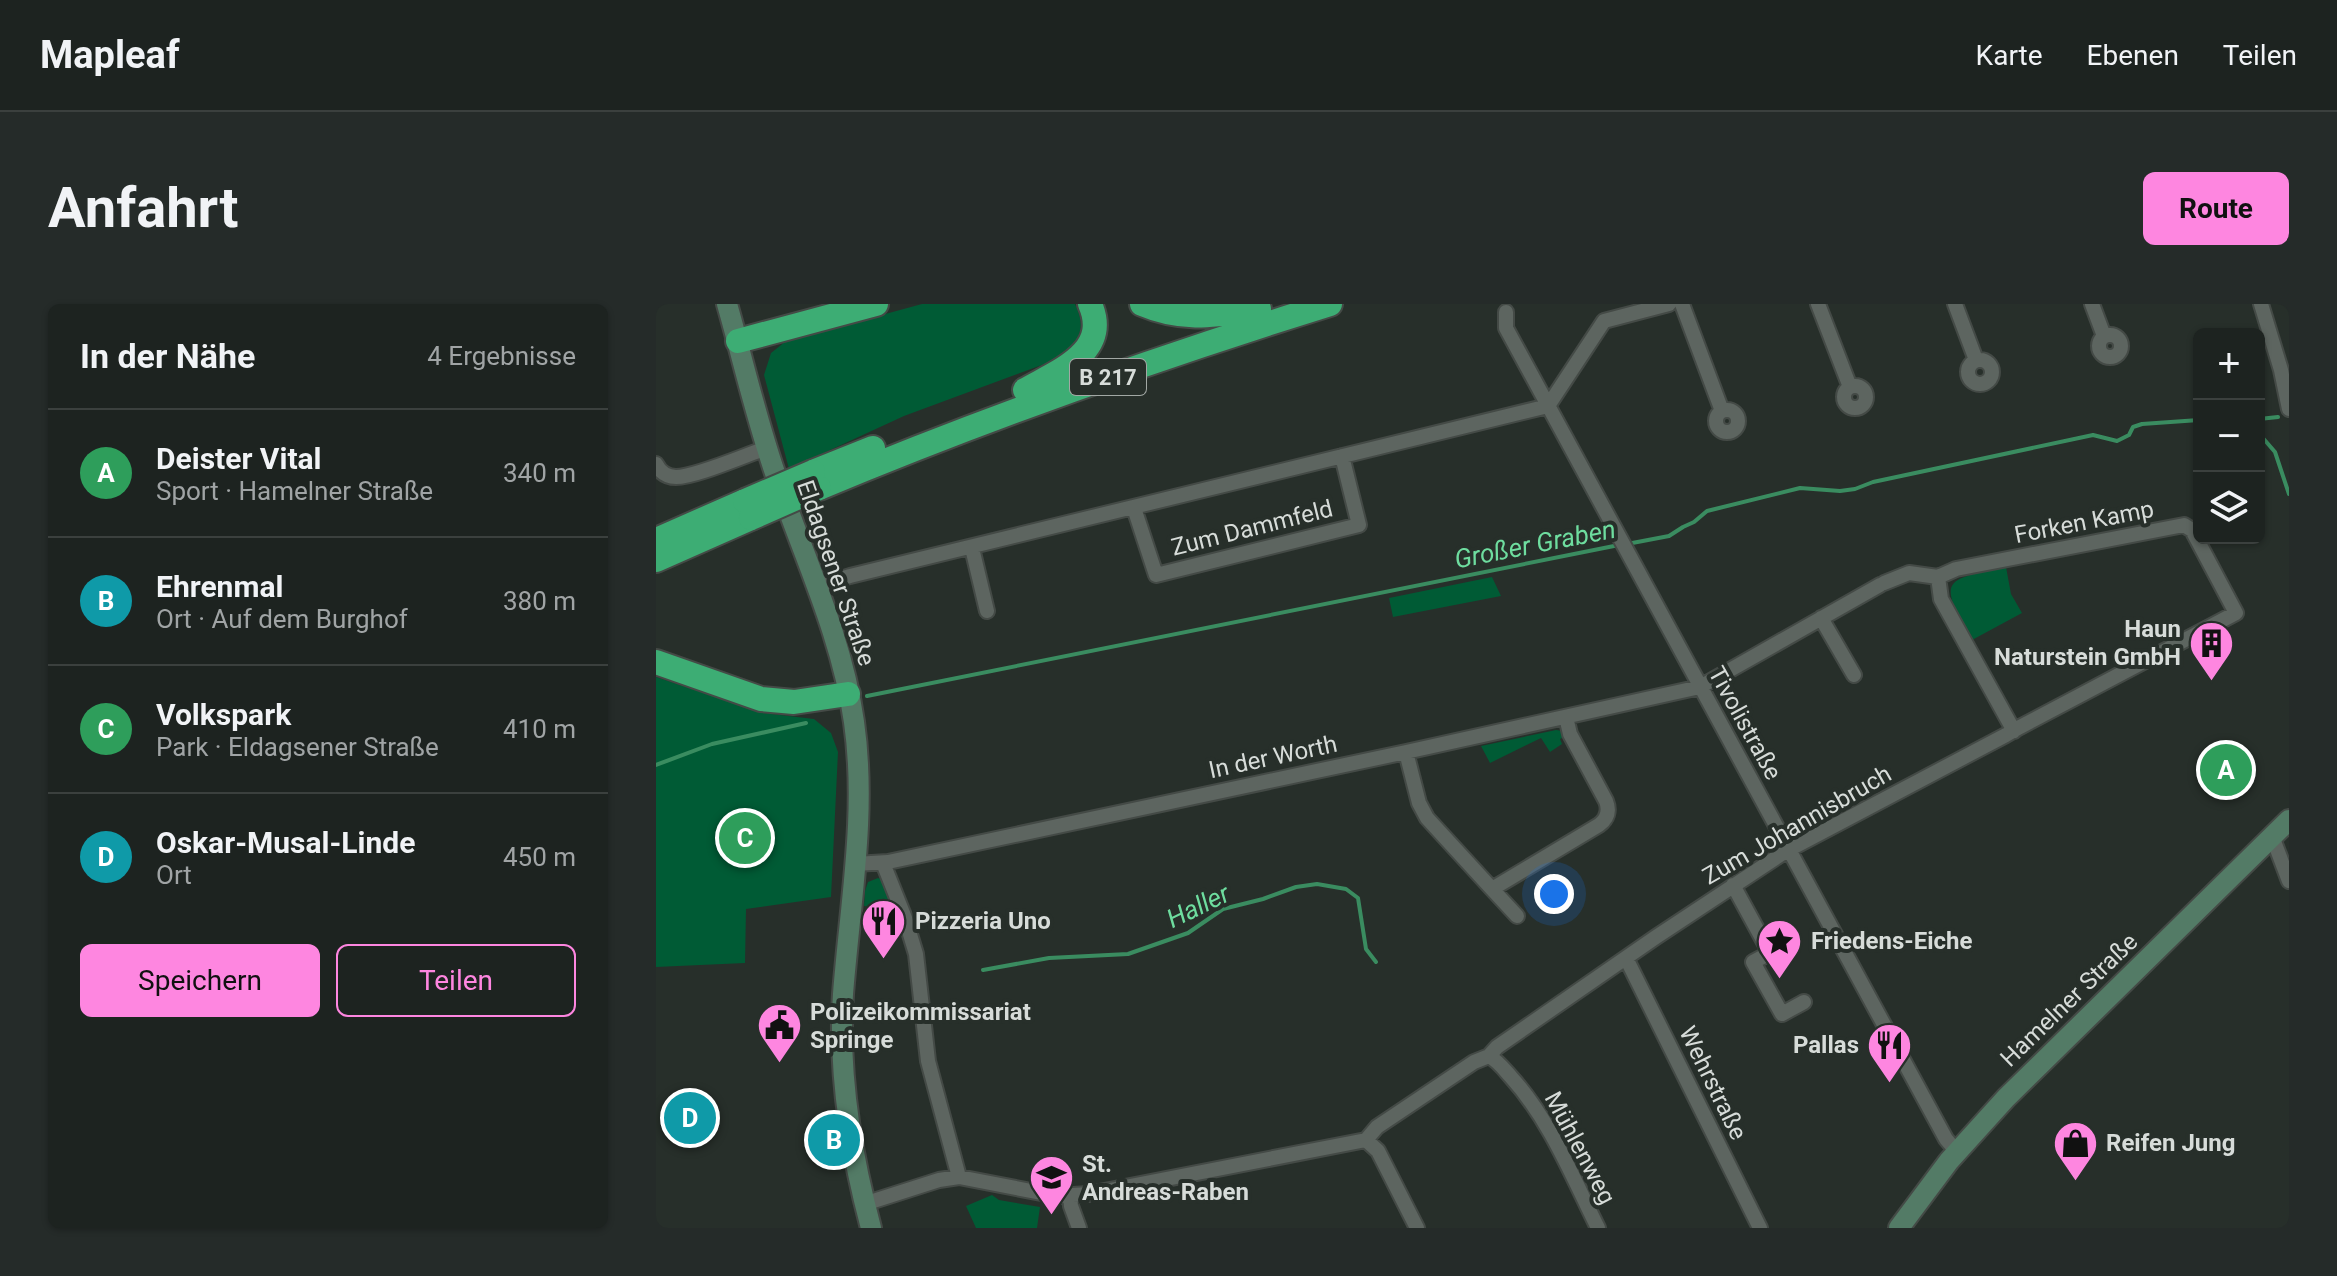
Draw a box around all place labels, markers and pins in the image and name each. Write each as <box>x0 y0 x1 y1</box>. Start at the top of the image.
place label: Haun Naturstein GmbH <box>1994 615 2181 671</box>
building icon: Haun Naturstein GmbH <box>2188 619 2236 682</box>
pin: A <box>2200 740 2252 800</box>
pin: C <box>719 808 771 868</box>
restaurant icon: Pizzeria Uno <box>860 897 908 960</box>
place label: Pizzeria Uno <box>915 907 1051 935</box>
place icon: Friedens-Eiche <box>1756 917 1804 980</box>
place label: Friedens-Eiche <box>1811 927 1972 955</box>
place label: Polizeikommissariat Springe <box>810 998 1031 1054</box>
public building icon: Polizeikommissariat Springe <box>755 1002 803 1065</box>
restaurant icon: Pallas <box>1866 1021 1914 1084</box>
place label: Pallas <box>1793 1031 1859 1059</box>
pin: D <box>664 1088 716 1148</box>
pin: B <box>808 1110 860 1170</box>
shop icon: Reifen Jung <box>2051 1119 2099 1182</box>
place label: Reifen Jung <box>2106 1129 2235 1157</box>
place label: St. Andreas-Raben <box>1082 1150 1249 1206</box>
school or university icon: St. Andreas-Raben <box>1027 1154 1075 1217</box>

